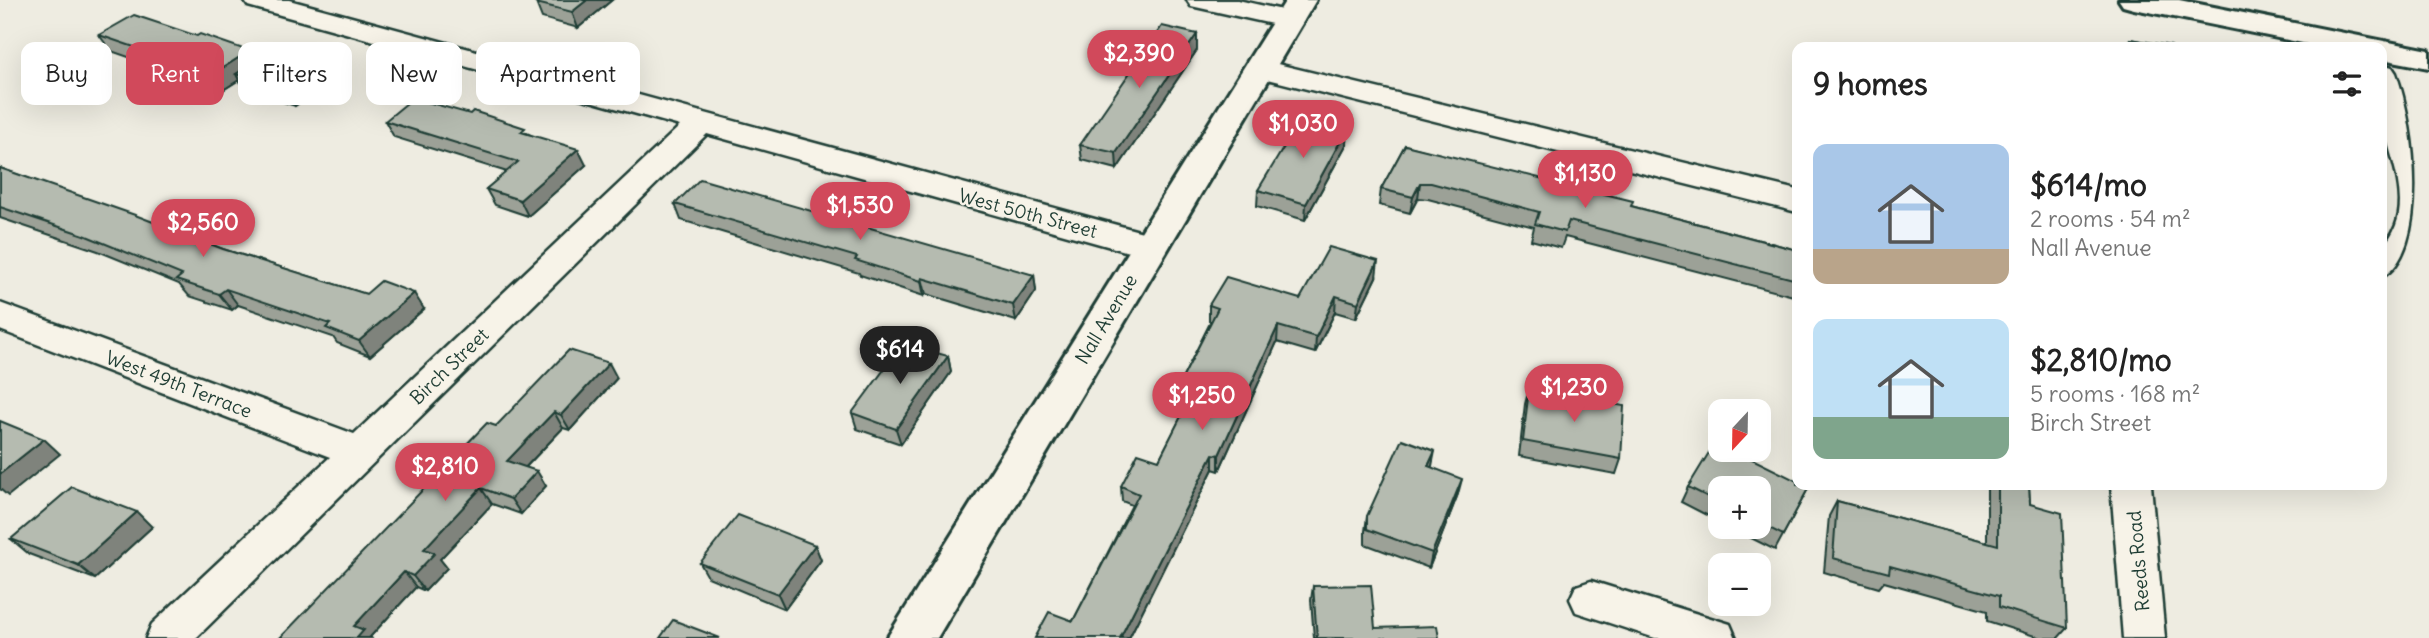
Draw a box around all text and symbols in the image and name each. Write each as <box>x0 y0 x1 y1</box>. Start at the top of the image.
pin: $2,390 <box>1082 31 1196 90</box>
text: $2,390 <box>1103 38 1175 67</box>
chip: Buy <box>21 42 112 105</box>
chip: Rent <box>126 42 224 105</box>
chip: Filters <box>238 42 352 105</box>
chip: New <box>366 42 462 105</box>
chip: Apartment <box>476 42 640 105</box>
text: 9 homes <box>1813 65 1928 103</box>
icon: filters <box>2328 65 2366 103</box>
pin: $1,030 <box>1246 100 1360 160</box>
text: $1,030 <box>1268 108 1338 137</box>
pin: $1,130 <box>1528 150 1642 210</box>
text: $1,130 <box>1554 158 1616 187</box>
text: $614/mo <box>2030 166 2147 204</box>
icon: home <box>1869 172 1953 256</box>
pin: $1,530 <box>803 182 917 242</box>
street label: West 50th Street <box>956 183 1100 243</box>
text: $1,530 <box>826 190 894 219</box>
pin: $2,560 <box>146 200 260 259</box>
text: 2 rooms · 54 m² <box>2030 204 2191 233</box>
text: $2,560 <box>167 207 239 236</box>
text: Nall Avenue <box>2030 233 2152 262</box>
street label: Nall Avenue <box>1070 270 1142 368</box>
street label: Birch Street <box>405 323 493 409</box>
pin: $614 <box>859 326 941 386</box>
text: $614 <box>876 334 924 363</box>
text: $2,810/mo <box>2030 341 2172 379</box>
street label: West 49th Terrace <box>103 345 255 423</box>
icon: home <box>1869 347 1953 431</box>
pin: $1,230 <box>1517 364 1631 424</box>
pin: $1,250 <box>1145 372 1259 432</box>
text: $1,230 <box>1540 372 1608 401</box>
text: 5 rooms · 168 m² <box>2030 379 2200 408</box>
text: $1,250 <box>1168 380 1236 409</box>
north arrow <box>1708 399 1771 462</box>
map controls <box>1708 399 1771 616</box>
text: Birch Street <box>2030 408 2151 437</box>
pin: $2,810 <box>388 444 502 503</box>
text: $2,810 <box>411 451 479 480</box>
button: + <box>1708 476 1771 539</box>
street label: Reeds Road <box>2122 510 2154 612</box>
button: − <box>1708 553 1771 616</box>

